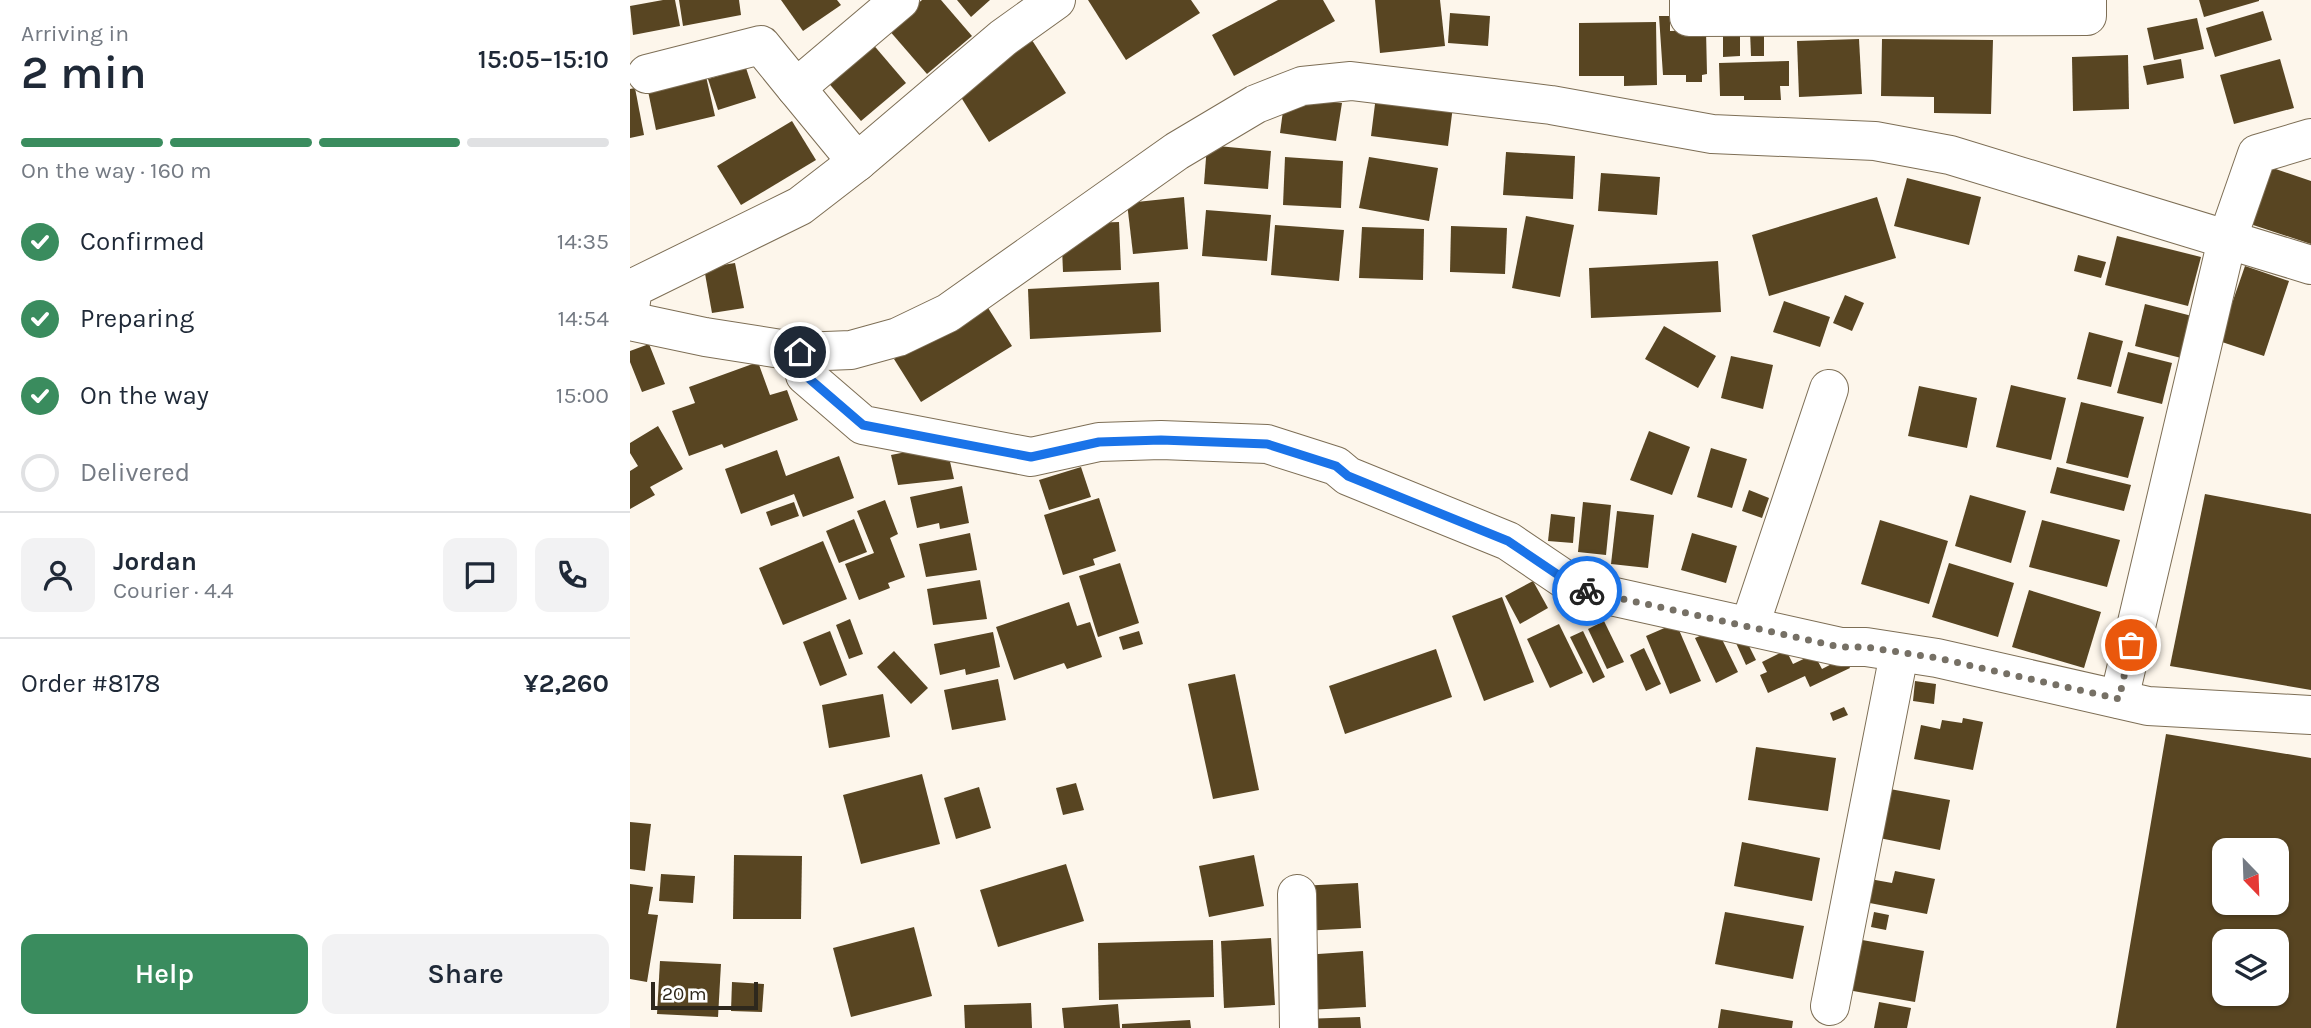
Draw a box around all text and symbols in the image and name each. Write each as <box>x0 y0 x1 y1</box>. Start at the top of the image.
text: Arriving in <box>21 20 129 47</box>
text: 15:05–15:10 <box>478 44 609 75</box>
text: 2 min <box>21 46 147 100</box>
text: On the way · 160 m <box>21 157 211 184</box>
icon: check <box>21 223 59 261</box>
text: Confirmed <box>80 226 205 257</box>
text: 14:35 <box>557 228 609 255</box>
icon: check <box>21 300 59 338</box>
text: Preparing <box>80 303 194 334</box>
text: 14:54 <box>557 305 609 332</box>
pin <box>770 322 830 382</box>
icon: home <box>781 333 819 371</box>
icon: check <box>21 377 59 415</box>
text: On the way <box>80 380 209 411</box>
text: 15:00 <box>556 382 609 409</box>
text: Delivered <box>80 457 190 488</box>
button: person <box>21 538 95 612</box>
button: chat <box>443 538 517 612</box>
button: phone <box>535 538 609 612</box>
text: Jordan <box>113 546 197 577</box>
courier <box>1552 556 1622 626</box>
icon: bike <box>1568 572 1606 610</box>
text: Courier · 4.4 <box>113 577 234 604</box>
pin <box>2101 615 2161 675</box>
icon: bag <box>2112 626 2150 664</box>
text: Order #8178 <box>21 668 161 699</box>
text: ¥2,260 <box>523 668 609 699</box>
north arrow <box>2212 838 2289 915</box>
map controls <box>2212 838 2289 1006</box>
button: layers <box>2212 929 2289 1006</box>
button: Help <box>21 934 308 1014</box>
button: Share <box>322 934 609 1014</box>
scale bar <box>651 979 758 1011</box>
text: 20 m <box>662 983 707 1005</box>

